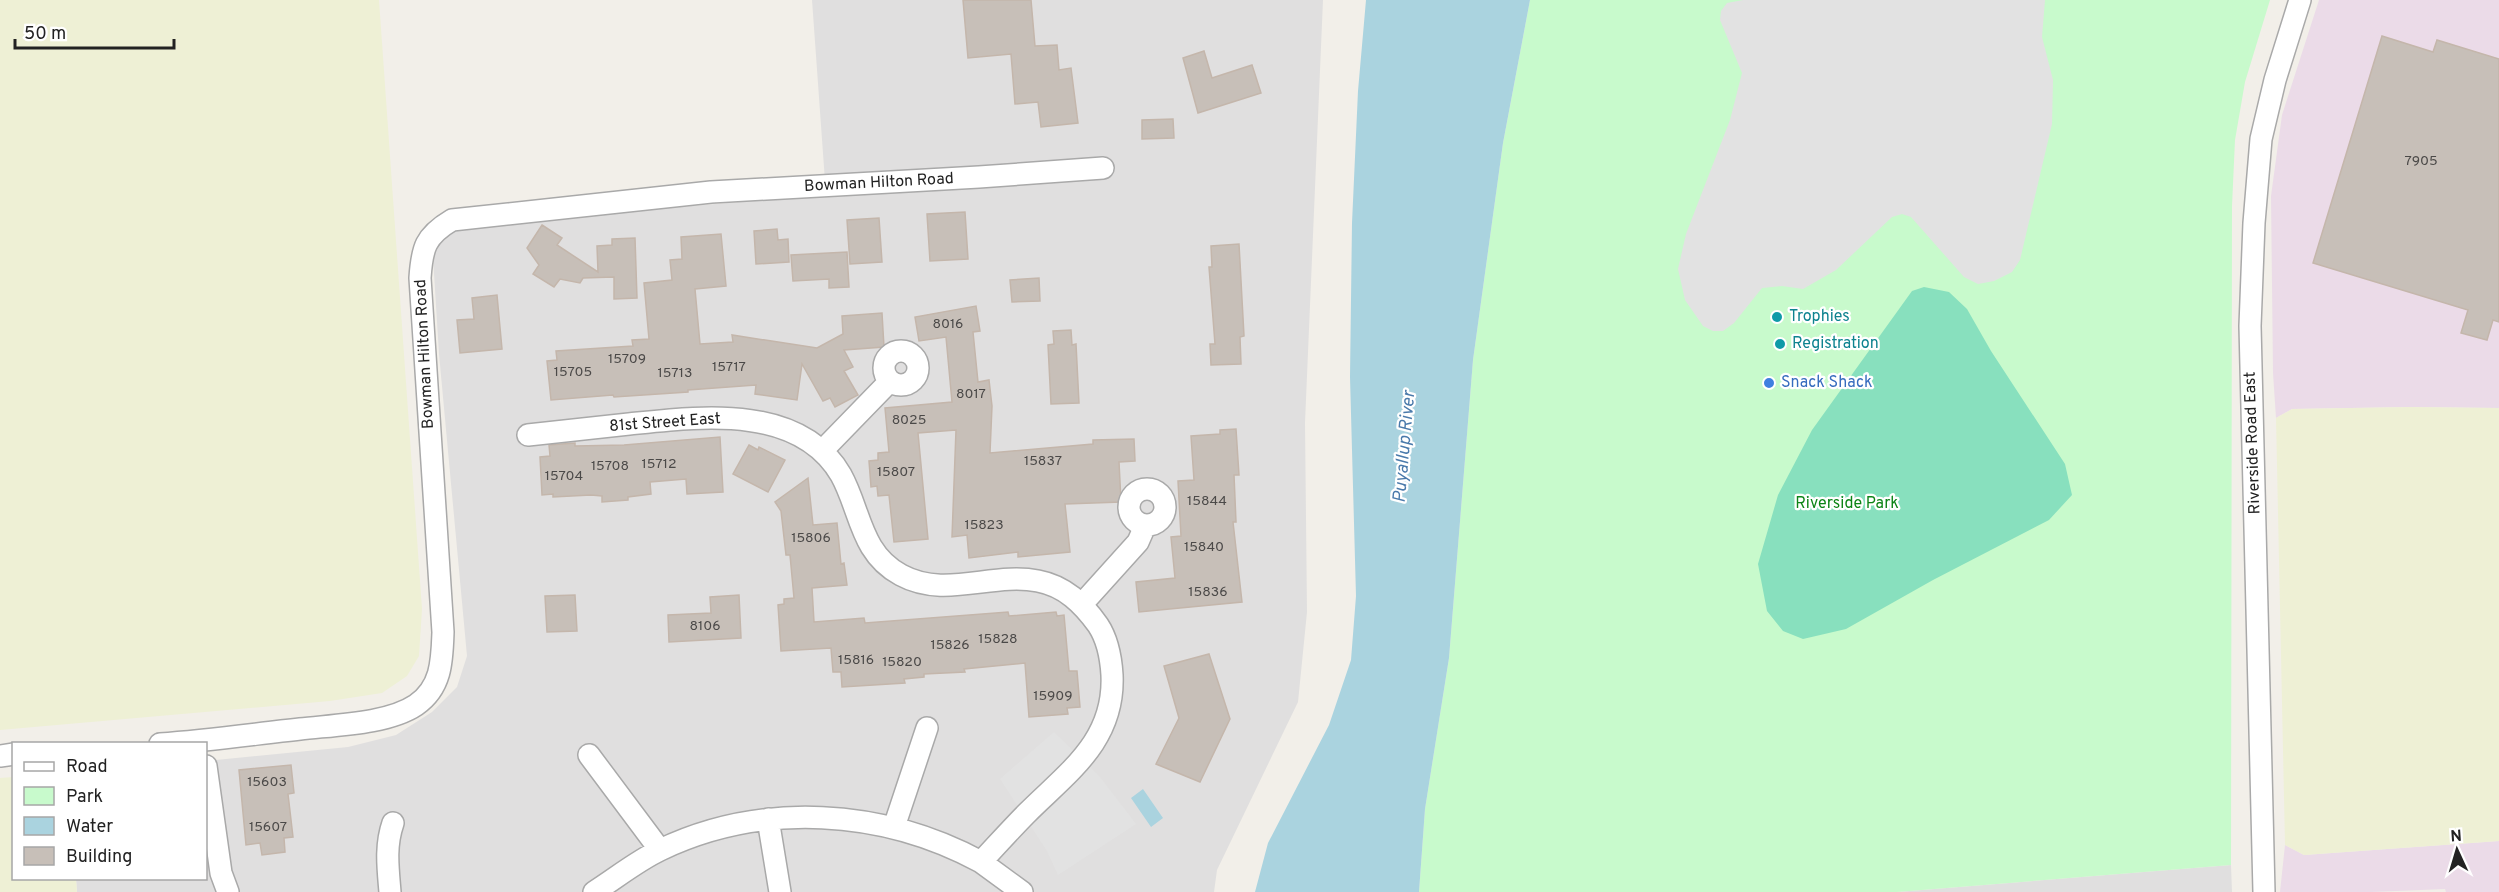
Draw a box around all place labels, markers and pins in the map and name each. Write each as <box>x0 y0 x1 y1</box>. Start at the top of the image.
place label: Trophies <box>1789 307 1850 327</box>
marker: Trophies <box>1770 310 1784 324</box>
place label: Registration <box>1792 334 1879 354</box>
marker: Registration <box>1773 337 1787 351</box>
place label: Snack Shack <box>1781 373 1872 393</box>
marker: Snack Shack <box>1762 376 1776 390</box>

